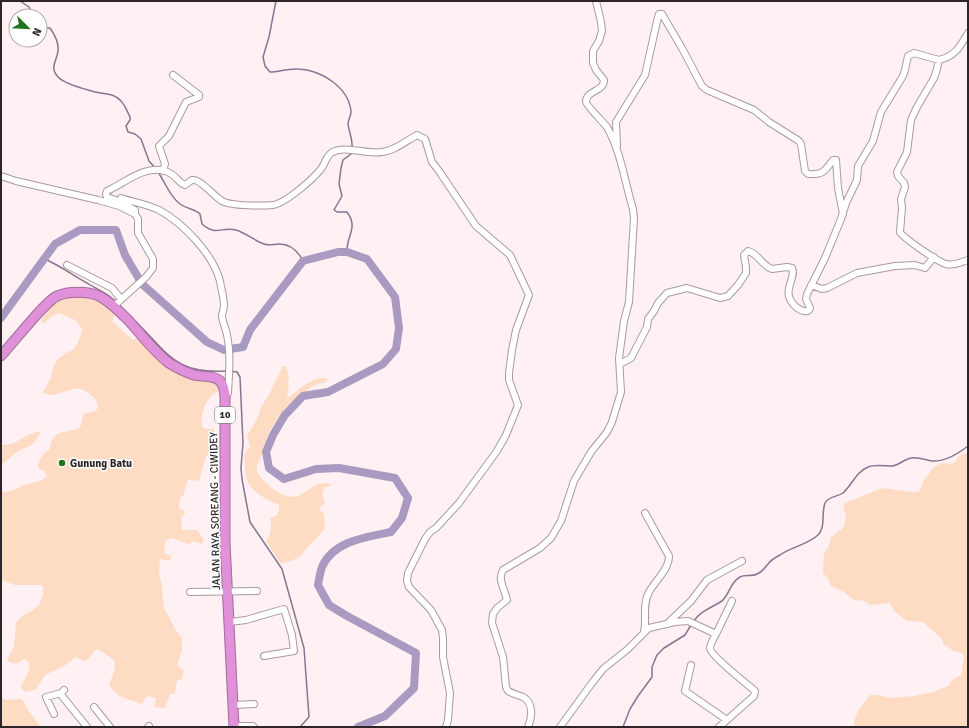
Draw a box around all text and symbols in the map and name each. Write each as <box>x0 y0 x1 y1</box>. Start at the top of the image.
north arrow <box>8 8 48 48</box>
text: N <box>29 26 44 38</box>
road number: 10 <box>215 407 235 423</box>
street label: JALAN RAYA SOREANG - CIWIDEY <box>207 431 223 590</box>
place label: Gunung Batu <box>70 457 132 470</box>
marker: Gunung Batu <box>57 458 67 468</box>

